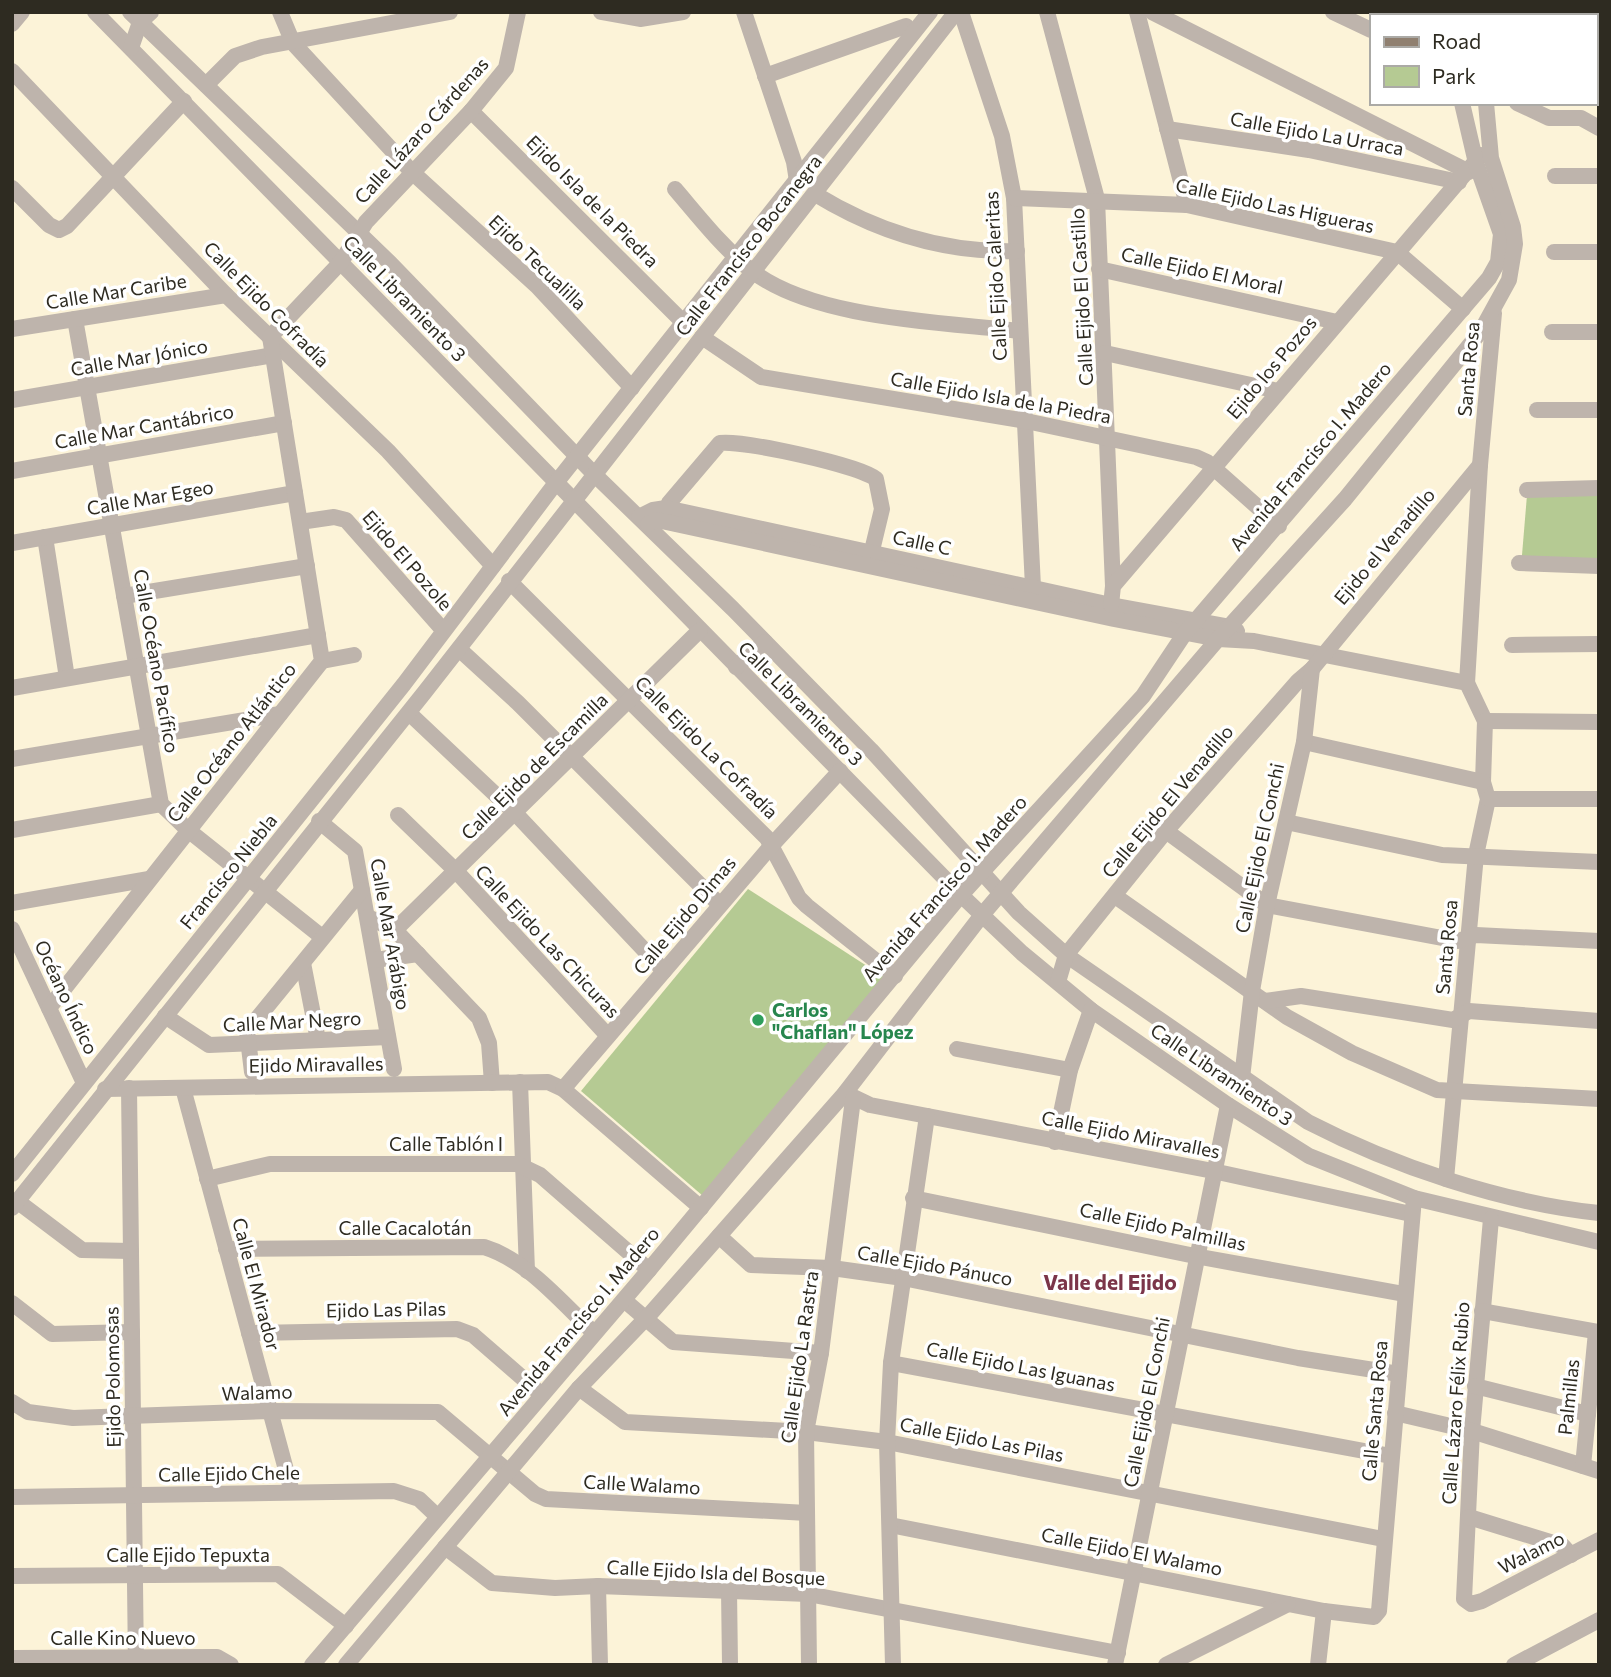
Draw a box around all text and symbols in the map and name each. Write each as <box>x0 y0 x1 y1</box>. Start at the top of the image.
legend <box>1370 14 1597 105</box>
text: Road <box>1432 28 1481 53</box>
street label: Calle Lázaro Cárdenas <box>349 52 493 208</box>
text: Park <box>1432 63 1476 88</box>
street label: Calle Ejido La Urraca <box>1228 106 1406 160</box>
street label: Ejido Isla de la Piedra <box>522 130 664 272</box>
street label: Calle Francisco Bocanegra <box>670 150 826 340</box>
street label: Calle Ejido Las Higueras <box>1174 173 1376 237</box>
street label: Calle Ejido Caleritas <box>979 191 1011 361</box>
street label: Calle Ejido El Castillo <box>1065 207 1097 387</box>
street label: Ejido Tecualilla <box>484 210 592 314</box>
street label: Calle Libramiento 3 <box>339 230 471 366</box>
street label: Calle Ejido Cofradía <box>199 236 335 372</box>
street label: Calle Ejido El Moral <box>1119 242 1285 298</box>
street label: Calle Mar Caribe <box>44 269 188 313</box>
street label: Ejido los Pozos <box>1221 311 1321 423</box>
street label: Santa Rosa <box>1452 321 1484 417</box>
street label: Calle Mar Jónico <box>69 334 209 380</box>
street label: Avenida Francisco I. Madero <box>1224 357 1396 555</box>
street label: Calle Ejido Isla de la Piedra <box>889 366 1113 428</box>
street label: Calle Mar Cantábrico <box>53 399 235 453</box>
street label: Calle Mar Egeo <box>85 475 215 519</box>
street label: Ejido el Venadillo <box>1329 483 1439 609</box>
street label: Ejido El Pozole <box>358 505 458 615</box>
street label: Calle C <box>891 525 953 559</box>
street label: Calle Océano Pacífico <box>129 567 185 755</box>
street label: Calle Libramiento 3 <box>734 636 868 770</box>
street label: Calle Océano Atlántico <box>162 658 300 826</box>
street label: Calle Ejido La Cofradía <box>631 671 783 823</box>
street label: Calle Ejido de Escamilla <box>456 688 612 844</box>
street label: Calle Ejido El Venadillo <box>1096 720 1238 882</box>
street label: Calle Ejido El Conchi <box>1230 761 1288 935</box>
street label: Avenida Francisco I. Madero <box>857 790 1031 986</box>
street label: Francisco Niebla <box>175 809 281 933</box>
street label: Calle Ejido Dimas <box>628 851 740 979</box>
street label: Calle Mar Arábigo <box>366 856 416 1012</box>
street label: Calle Ejido Las Chicuras <box>471 860 625 1022</box>
street label: Santa Rosa <box>1430 899 1462 995</box>
street label: Océano Índico <box>30 936 104 1058</box>
place label: Carlos "Chaflan" López <box>772 998 914 1043</box>
street label: Calle Mar Negro <box>222 1006 362 1036</box>
marker: Carlos "Chaflan" López <box>750 1012 766 1028</box>
street label: Calle Libramiento 3 <box>1147 1018 1297 1130</box>
street label: Ejido Miravalles <box>248 1051 384 1077</box>
street label: Calle Ejido Miravalles <box>1040 1105 1222 1163</box>
street label: Calle Tablón I <box>389 1132 503 1155</box>
street label: Calle Ejido Palmillas <box>1078 1197 1248 1255</box>
street label: Calle El Mirador <box>228 1215 286 1353</box>
street label: Calle Cacalotán <box>338 1216 472 1239</box>
street label: Avenida Francisco I. Madero <box>492 1222 664 1420</box>
street label: Calle Ejido Pánuco <box>856 1240 1014 1290</box>
street label: Calle Ejido La Rastra <box>776 1269 822 1445</box>
district label: Valle del Ejido <box>1043 1269 1177 1294</box>
street label: Ejido Las Pilas <box>326 1296 446 1322</box>
street label: Calle Lázaro Félix Rubio <box>1436 1301 1474 1505</box>
street label: Ejido Polomosas <box>99 1306 125 1448</box>
street label: Calle Ejido El Conchi <box>1118 1315 1174 1489</box>
street label: Calle Ejido Las Iguanas <box>925 1336 1117 1396</box>
street label: Calle Santa Rosa <box>1356 1340 1392 1482</box>
street label: Palmillas <box>1553 1358 1583 1436</box>
street label: Walamo <box>221 1379 293 1405</box>
street label: Calle Ejido Las Pilas <box>898 1412 1066 1466</box>
street label: Calle Ejido Chele <box>158 1460 300 1486</box>
street label: Calle Walamo <box>583 1469 701 1499</box>
street label: Calle Ejido El Walamo <box>1040 1522 1224 1580</box>
street label: Walamo <box>1494 1526 1568 1578</box>
street label: Calle Ejido Tepuxta <box>106 1543 270 1566</box>
street label: Calle Ejido Isla del Bosque <box>606 1555 826 1589</box>
street label: Calle Kino Nuevo <box>50 1626 196 1649</box>

